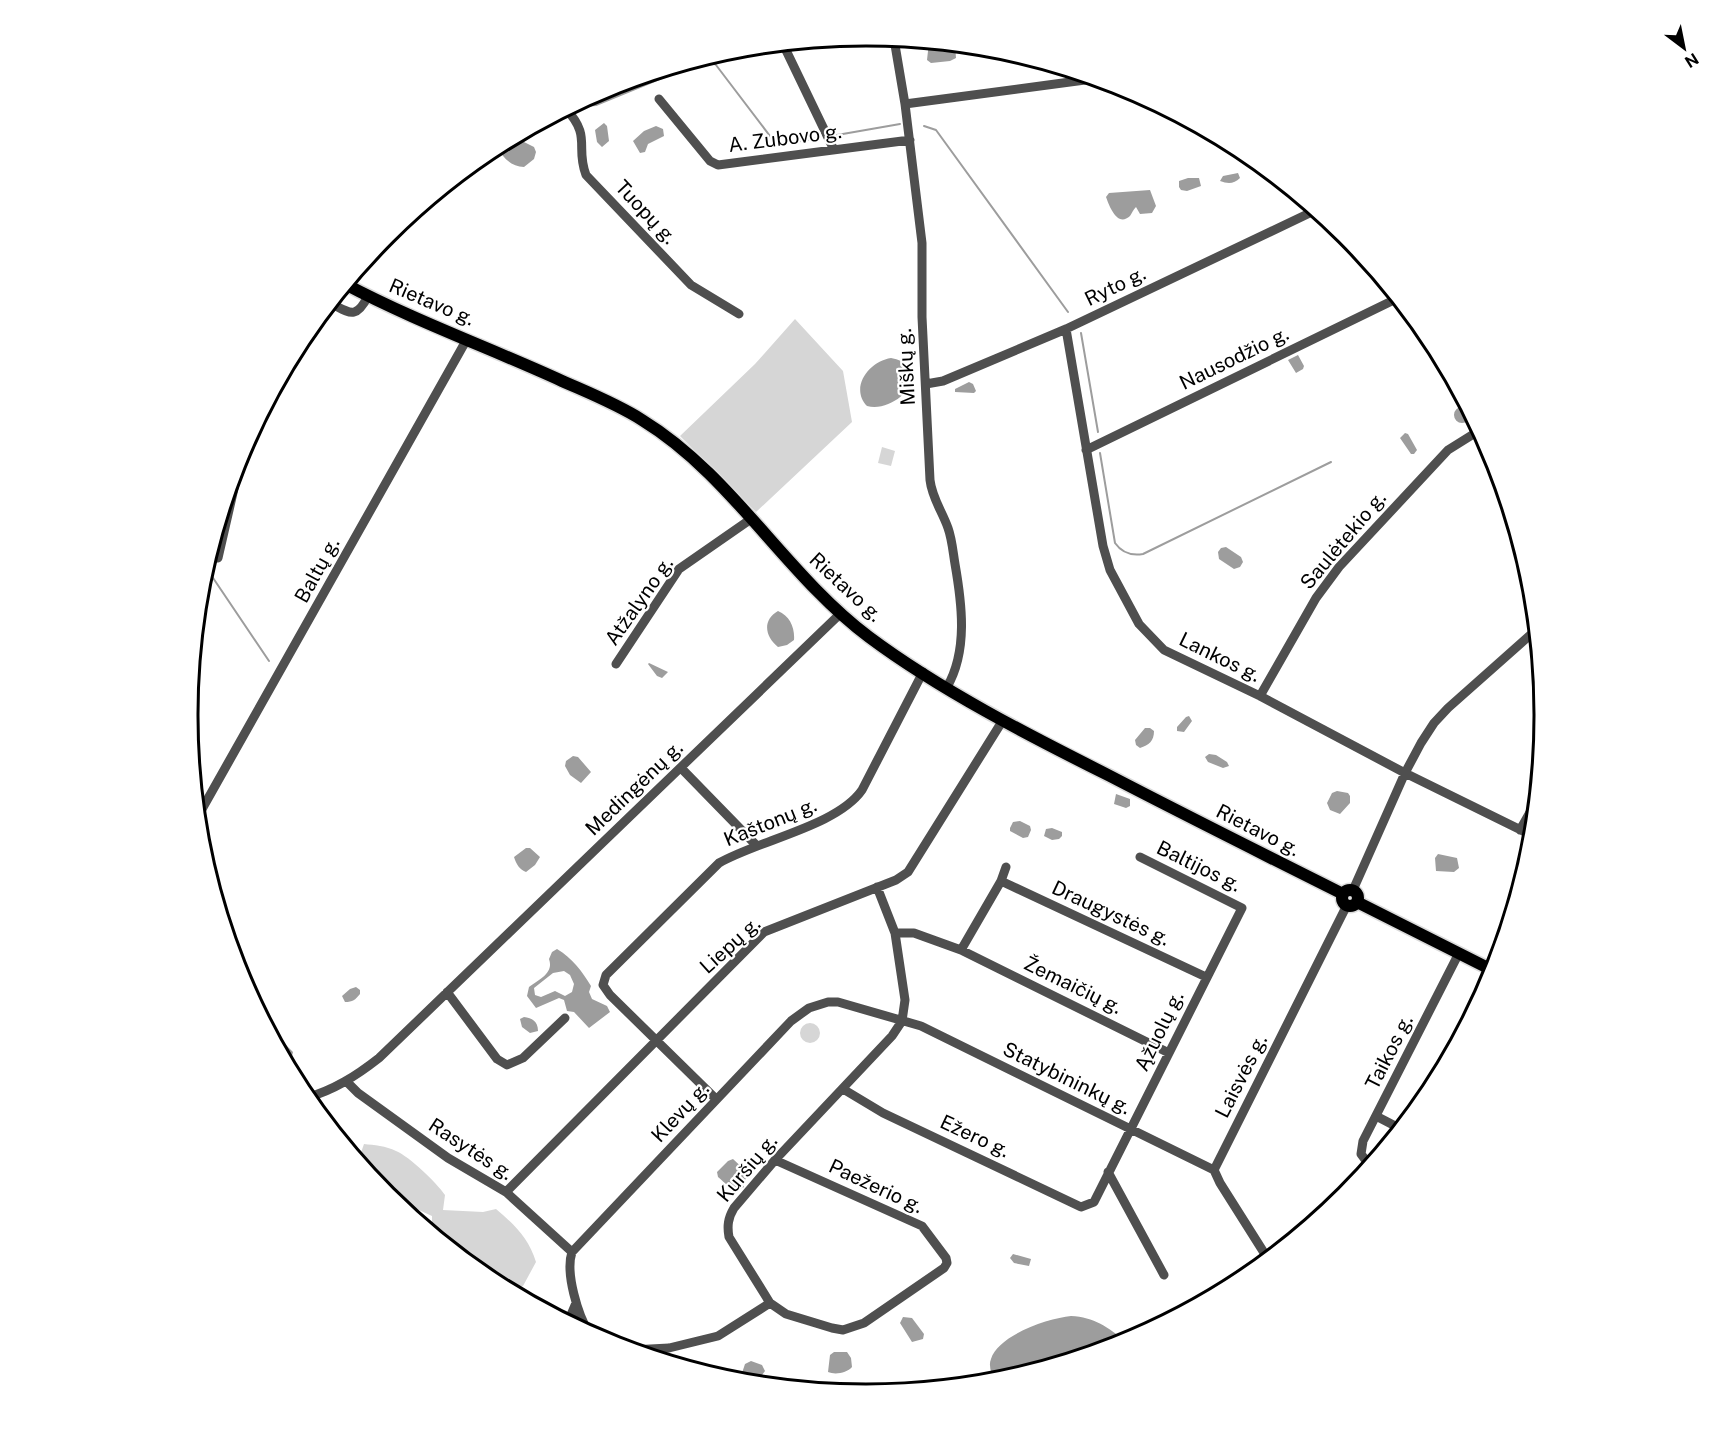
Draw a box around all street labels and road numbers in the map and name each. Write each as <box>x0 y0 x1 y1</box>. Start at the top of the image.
street label: A. Zubovo g. <box>727 119 843 157</box>
street label: Tuopų g. <box>610 175 682 249</box>
street label: Ryto g. <box>1081 261 1149 311</box>
street label: Rietavo g. <box>386 273 478 331</box>
street label: Nausodžio g. <box>1175 321 1293 395</box>
street label: Miškų g. <box>892 328 920 406</box>
street label: Saulėtekio g. <box>1295 486 1391 594</box>
street label: Baltų g. <box>289 533 345 607</box>
street label: Rietavo g. <box>805 547 887 627</box>
street label: Atžalyno g. <box>600 552 678 650</box>
street label: Lankos g. <box>1175 627 1265 687</box>
street label: Medingėnų g. <box>580 736 688 840</box>
street label: Kaštonų g. <box>720 792 820 852</box>
street label: Rietavo g. <box>1212 799 1304 861</box>
street label: Baltijos g. <box>1153 835 1245 897</box>
street label: Draugystės g. <box>1048 875 1174 951</box>
street label: Liepų g. <box>695 912 765 978</box>
street label: Žemaičių g. <box>1020 951 1126 1019</box>
street label: Ąžuolų g. <box>1129 987 1189 1075</box>
street label: Taikos g. <box>1360 1011 1418 1093</box>
street label: Laisvės g. <box>1210 1030 1272 1122</box>
street label: Statybininkų g. <box>999 1037 1135 1119</box>
street label: Klevų g. <box>646 1077 714 1147</box>
street label: Ežero g. <box>936 1109 1014 1163</box>
street label: Rasytės g. <box>424 1113 518 1185</box>
street label: Kuršių g. <box>712 1129 782 1207</box>
street label: Paežerio g. <box>825 1154 927 1218</box>

